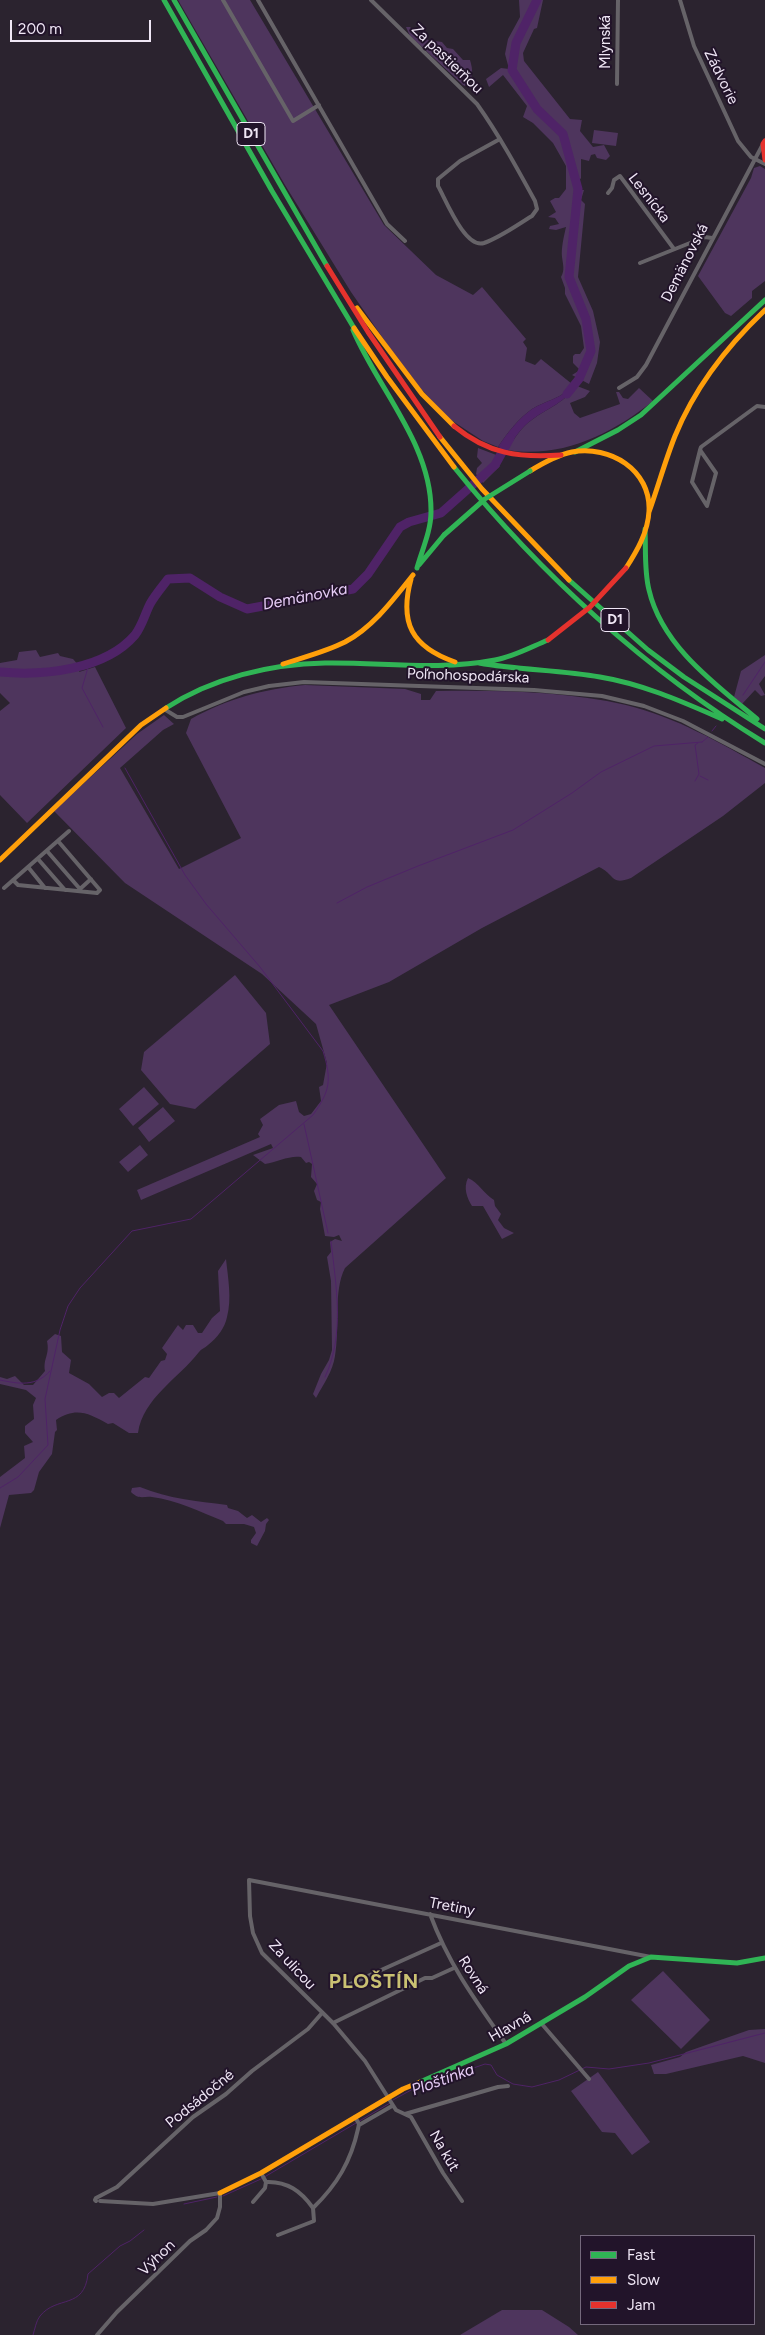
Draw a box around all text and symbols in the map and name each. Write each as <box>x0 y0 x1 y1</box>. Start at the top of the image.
scale bar <box>12 10 154 42</box>
street label: Mlynská <box>597 15 615 69</box>
text: 200 m <box>18 20 62 38</box>
street label: Za pastierňou <box>408 20 486 98</box>
street label: Zádvorie <box>700 46 742 108</box>
road number: D1 <box>237 122 265 146</box>
street label: Lesnícka <box>624 170 674 226</box>
street label: Demänovská <box>658 221 712 305</box>
water label: Demänovka <box>261 579 349 615</box>
road number: D1 <box>601 608 629 632</box>
street label: Poľnohospodárska <box>406 665 530 687</box>
street label: Tretiny <box>428 1894 476 1920</box>
street label: Za ulicou <box>265 1936 319 1994</box>
street label: Rovná <box>454 1953 492 1997</box>
district label: PLOŠTÍN <box>328 1970 420 1994</box>
street label: Hlavná <box>486 2008 534 2046</box>
water label: Ploštínka <box>409 2060 477 2100</box>
street label: Podsádočné <box>162 2066 238 2132</box>
street label: Na kút <box>425 2127 463 2175</box>
legend <box>580 2235 755 2325</box>
street label: Výhon <box>135 2236 179 2280</box>
text: Fast <box>627 2246 655 2264</box>
text: Slow <box>627 2271 660 2289</box>
text: Jam <box>627 2296 655 2314</box>

